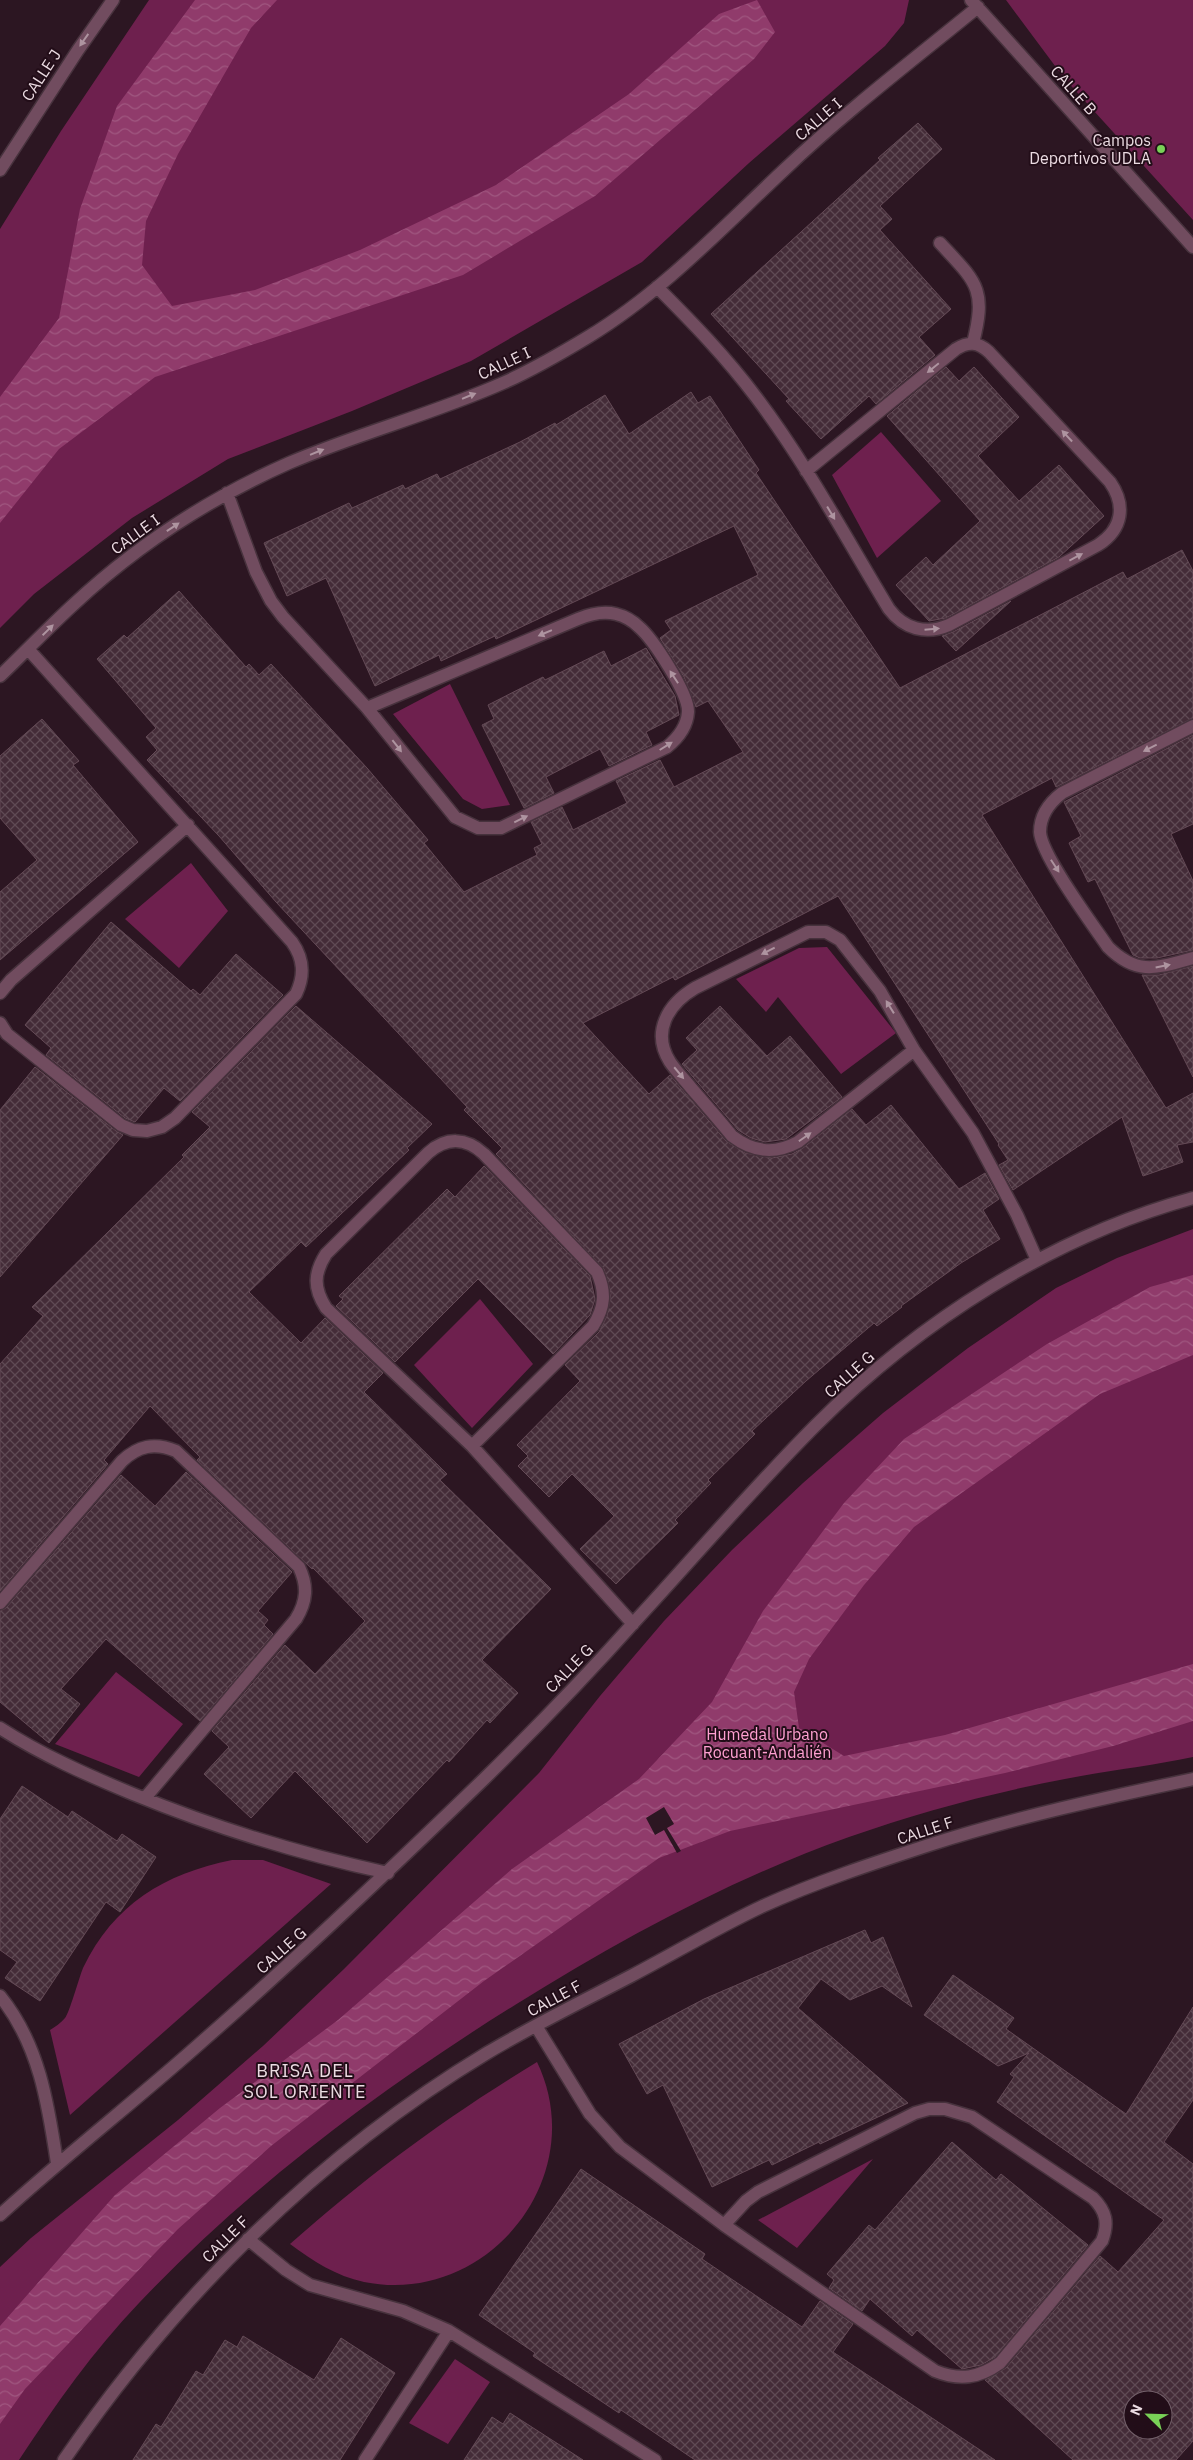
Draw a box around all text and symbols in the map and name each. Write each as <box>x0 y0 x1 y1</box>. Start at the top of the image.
one-way arrow <box>79 33 89 47</box>
street label: CALLE J <box>17 45 65 105</box>
street label: CALLE B <box>1047 61 1101 119</box>
street label: CALLE I <box>790 93 846 145</box>
place label: Campos Deportivos UDLA <box>1029 130 1151 168</box>
marker: Campos Deportivos UDLA <box>1155 143 1167 155</box>
street label: CALLE I <box>475 342 533 384</box>
one-way arrow <box>927 363 940 374</box>
one-way arrow <box>462 392 476 400</box>
one-way arrow <box>1061 430 1073 442</box>
one-way arrow <box>310 448 325 456</box>
one-way arrow <box>826 507 835 520</box>
street label: CALLE I <box>107 510 163 558</box>
one-way arrow <box>166 522 180 532</box>
one-way arrow <box>1069 553 1083 561</box>
one-way arrow <box>41 624 53 636</box>
one-way arrow <box>924 625 940 633</box>
one-way arrow <box>538 629 552 637</box>
one-way arrow <box>669 671 679 684</box>
one-way arrow <box>392 739 402 753</box>
one-way arrow <box>660 742 673 751</box>
one-way arrow <box>1142 744 1157 752</box>
one-way arrow <box>514 815 528 823</box>
one-way arrow <box>1050 860 1060 873</box>
one-way arrow <box>761 947 775 955</box>
one-way arrow <box>1155 962 1171 970</box>
one-way arrow <box>885 1000 895 1014</box>
one-way arrow <box>673 1067 684 1079</box>
one-way arrow <box>798 1132 812 1142</box>
street label: CALLE G <box>820 1346 878 1402</box>
street label: CALLE G <box>541 1639 597 1697</box>
park label: Humedal Urbano Rocuant-Andalién <box>703 1724 831 1762</box>
street label: CALLE F <box>894 1811 956 1849</box>
street label: CALLE G <box>252 1922 310 1978</box>
street label: CALLE F <box>524 1975 584 2021</box>
district label: BRISA DEL SOL ORIENTE <box>244 2059 366 2103</box>
street label: CALLE F <box>197 2211 253 2267</box>
north arrow <box>1123 2390 1173 2440</box>
text: N <box>1126 2402 1146 2418</box>

